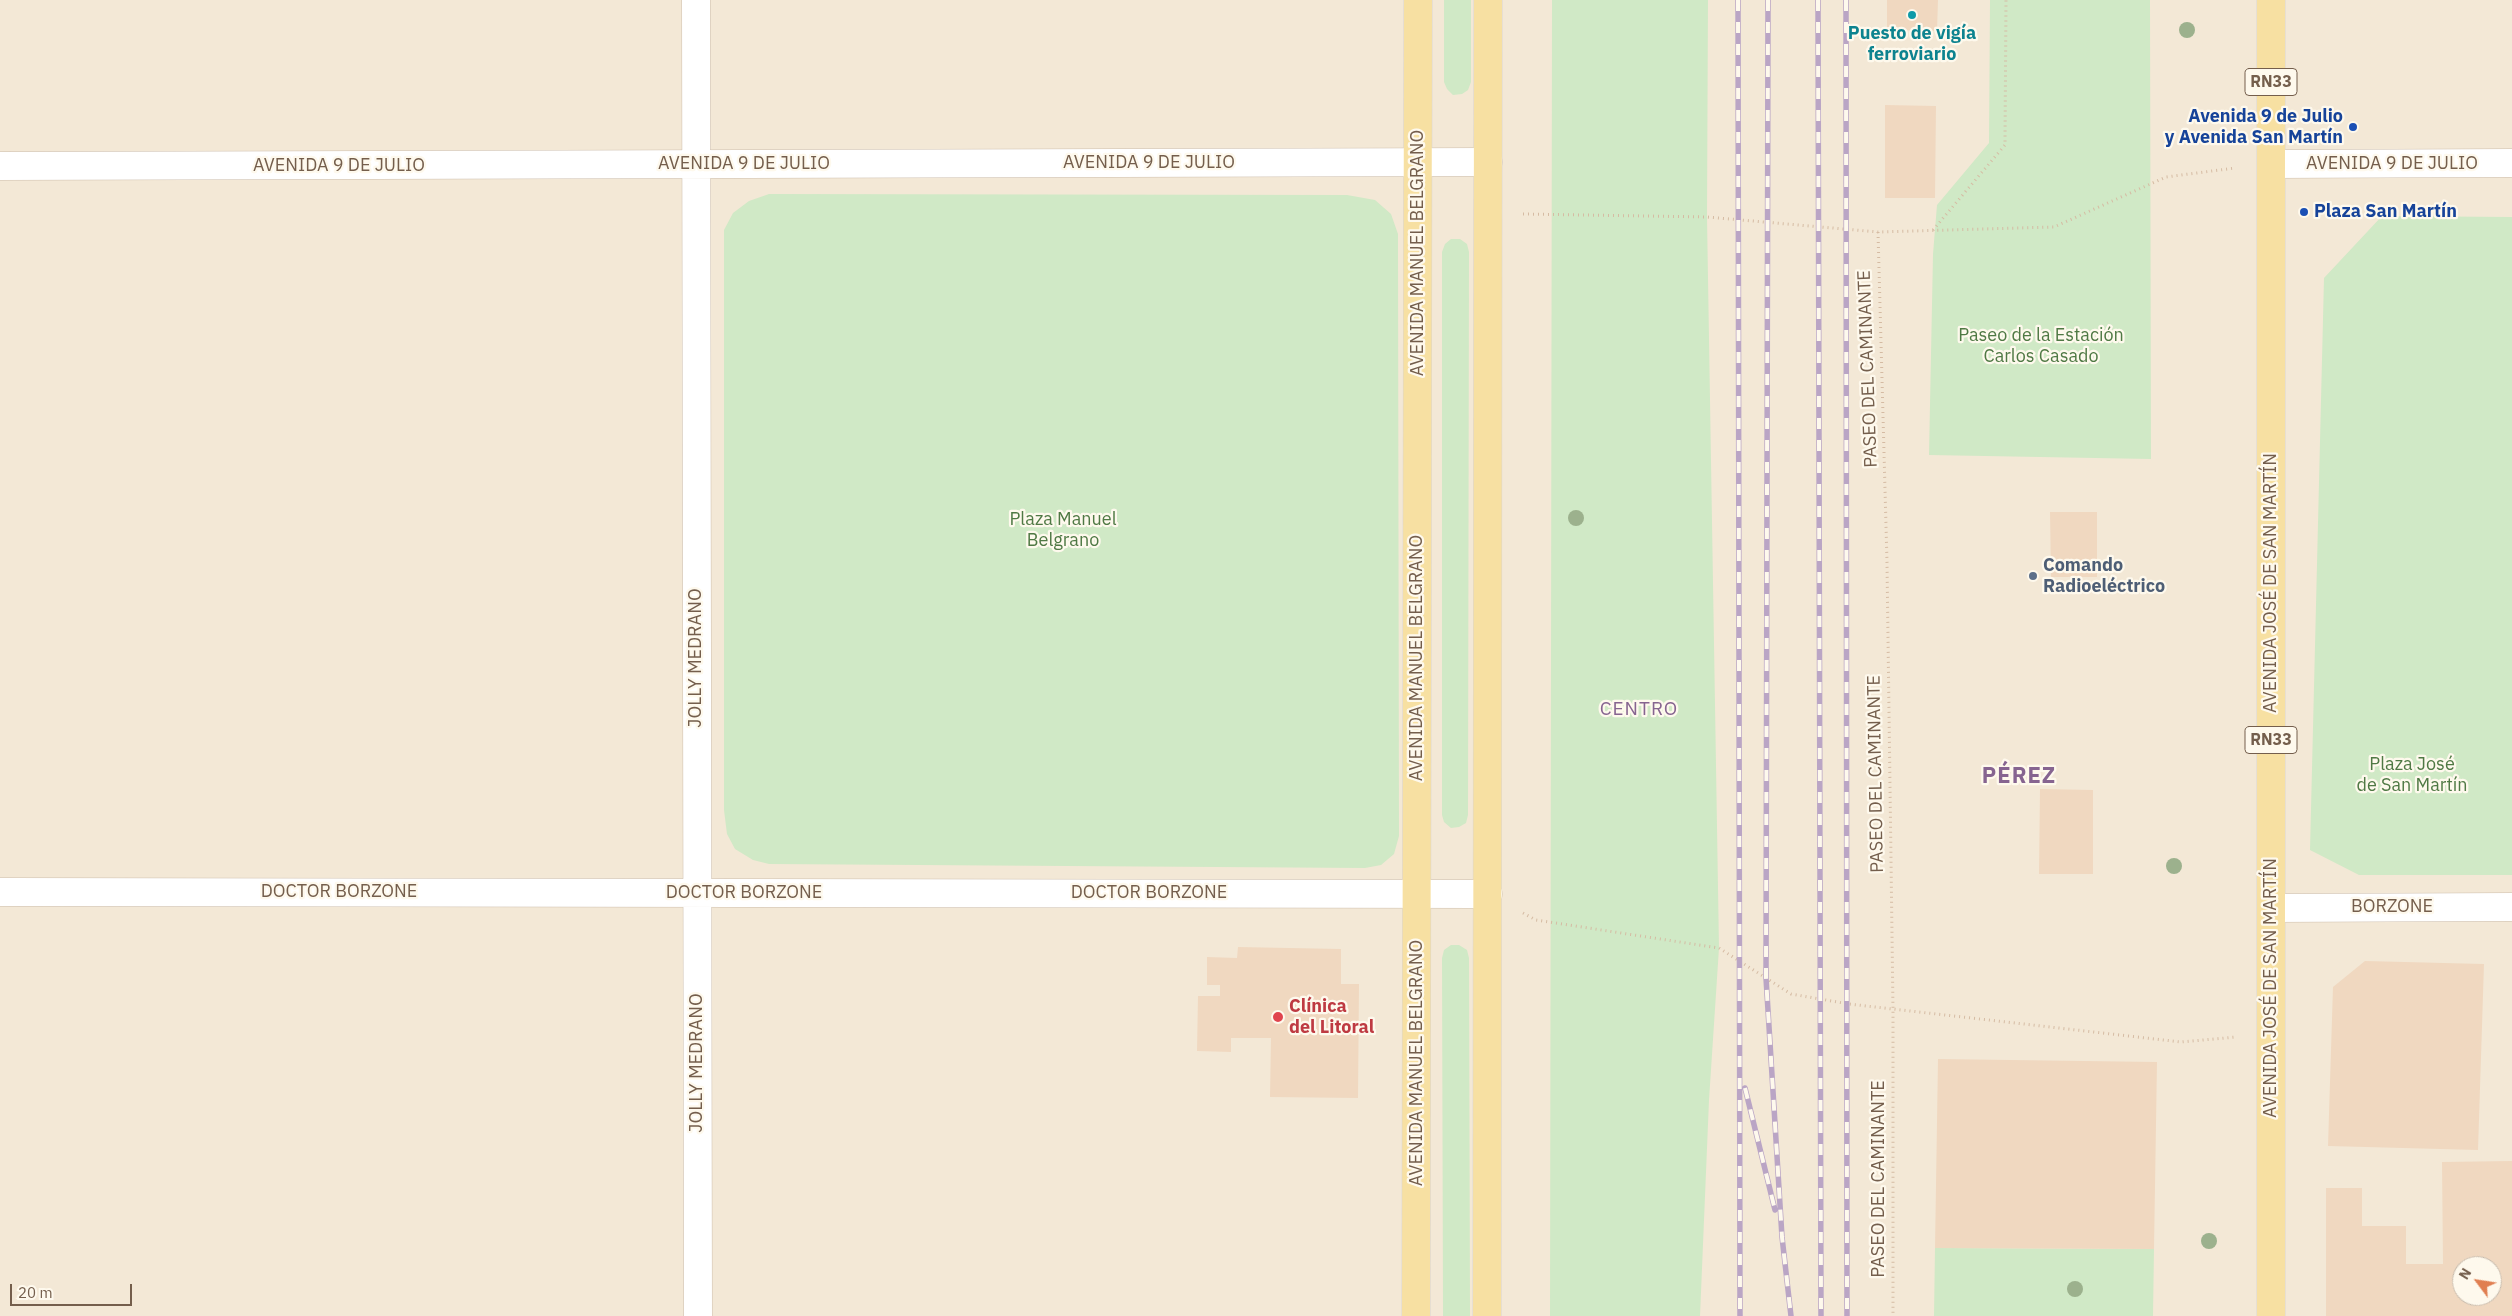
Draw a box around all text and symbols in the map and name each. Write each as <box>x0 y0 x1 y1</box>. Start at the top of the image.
marker: Puesto de vigía ferroviario <box>1906 9 1918 21</box>
place label: Puesto de vigía ferroviario <box>1848 23 1976 66</box>
road number: RN33 <box>2245 68 2297 95</box>
place label: Avenida 9 de Julio y Avenida San Martín <box>2165 106 2343 148</box>
marker: Avenida 9 de Julio y Avenida San Martín <box>2347 121 2359 133</box>
street label: AVENIDA MANUEL BELGRANO <box>1407 130 1429 376</box>
street label: AVENIDA 9 DE JULIO <box>1063 152 1235 174</box>
street label: AVENIDA 9 DE JULIO <box>658 153 830 175</box>
street label: AVENIDA 9 DE JULIO <box>2306 153 2478 175</box>
street label: AVENIDA 9 DE JULIO <box>253 155 425 177</box>
place label: Plaza San Martín <box>2314 201 2457 223</box>
marker: Plaza San Martín <box>2298 206 2310 218</box>
street label: PASEO DEL CAMINANTE <box>1854 270 1882 468</box>
park label: Paseo de la Estación Carlos Casado <box>1958 325 2124 368</box>
street label: AVENIDA JOSÉ DE SAN MARTÍN <box>2260 453 2282 713</box>
park label: Plaza Manuel Belgrano <box>1009 509 1117 552</box>
street label: AVENIDA MANUEL BELGRANO <box>1406 535 1428 781</box>
place label: Comando Radioeléctrico <box>2043 555 2165 598</box>
marker: Comando Radioeléctrico <box>2027 570 2039 582</box>
street label: JOLLY MEDRANO <box>685 588 707 728</box>
street label: PASEO DEL CAMINANTE <box>1863 675 1889 873</box>
district label: CENTRO <box>1599 699 1679 721</box>
road number: RN33 <box>2245 726 2297 754</box>
park label: Plaza José de San Martín <box>2356 754 2468 796</box>
district label: PÉREZ <box>1981 764 2057 790</box>
street label: AVENIDA JOSÉ DE SAN MARTÍN <box>2260 858 2282 1118</box>
street label: DOCTOR BORZONE <box>261 881 417 903</box>
street label: DOCTOR BORZONE <box>666 882 822 904</box>
street label: DOCTOR BORZONE <box>1071 882 1227 904</box>
street label: BORZONE <box>2351 896 2433 918</box>
street label: AVENIDA MANUEL BELGRANO <box>1406 940 1428 1186</box>
street label: JOLLY MEDRANO <box>686 993 708 1133</box>
place label: Clínica del Litoral <box>1289 996 1374 1038</box>
marker: Clínica del Litoral <box>1271 1010 1285 1024</box>
street label: PASEO DEL CAMINANTE <box>1868 1080 1890 1278</box>
north arrow <box>2452 1256 2502 1306</box>
text: N <box>2455 1265 2475 1283</box>
scale bar <box>12 1274 135 1306</box>
text: 20 m <box>18 1283 53 1302</box>

